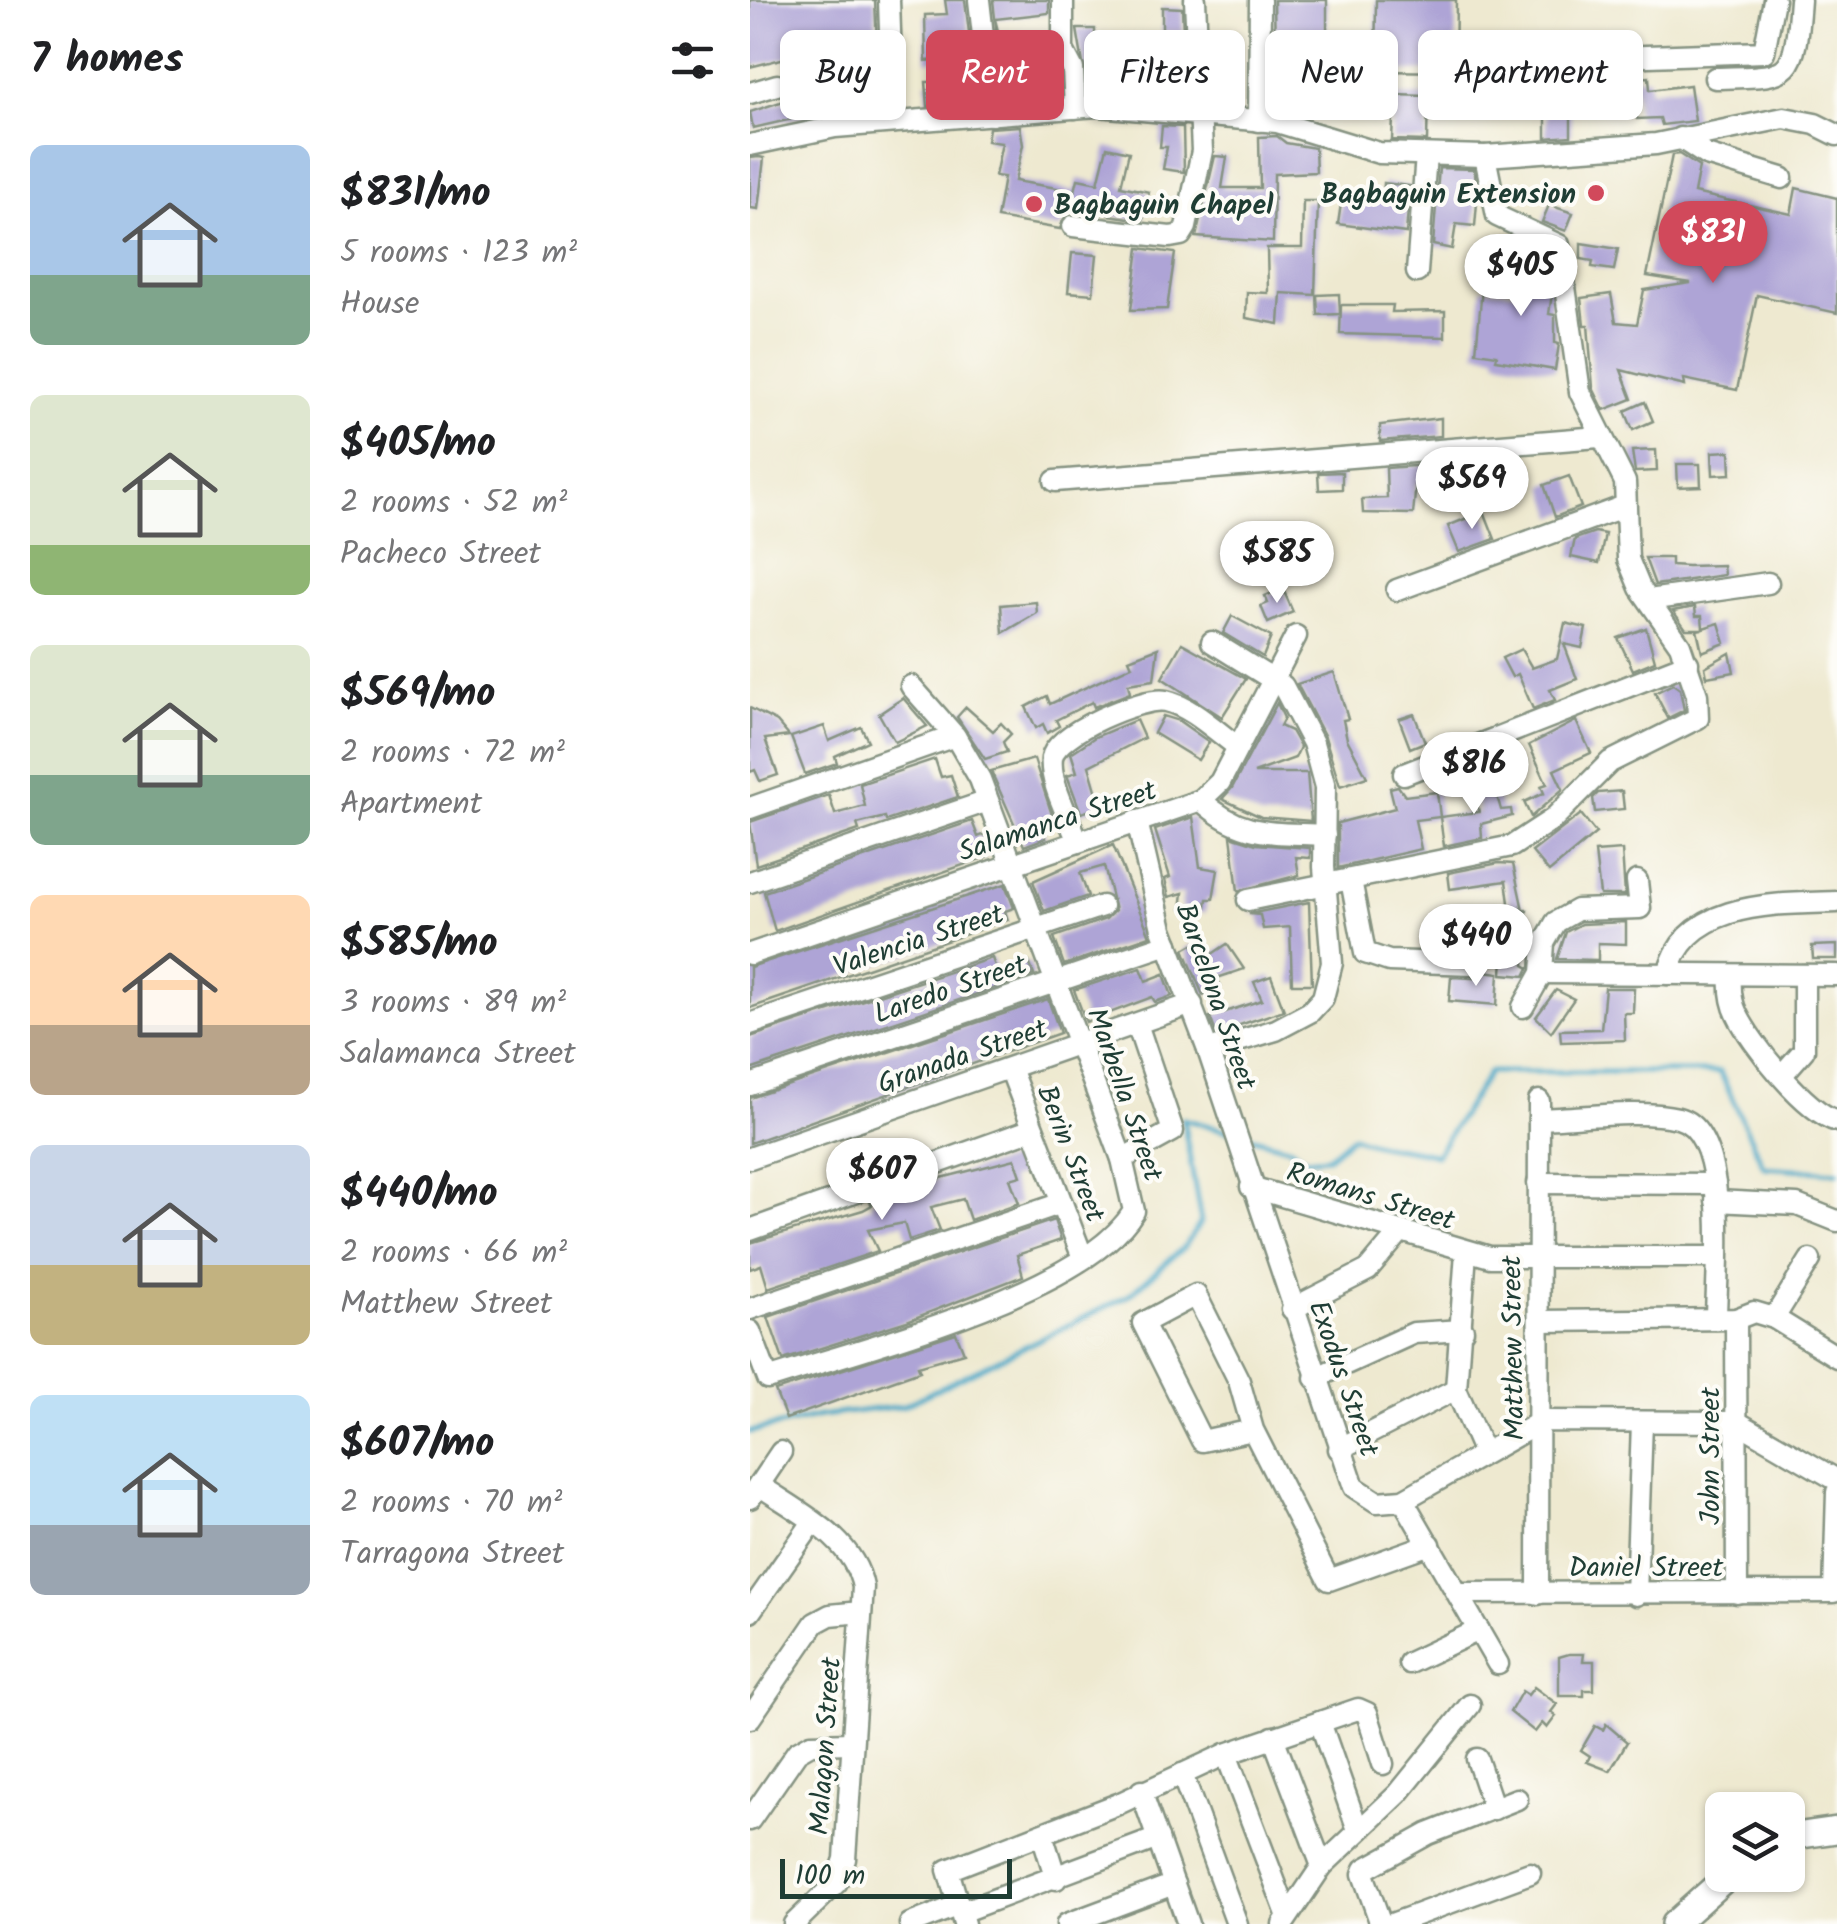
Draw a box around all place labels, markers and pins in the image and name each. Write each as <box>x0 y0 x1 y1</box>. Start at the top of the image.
place label: Bagbaguin Extension <box>1321 173 1576 218</box>
marker: Bagbaguin Extension <box>1585 182 1607 204</box>
place label: Bagbaguin Chapel <box>1054 184 1274 229</box>
marker: Bagbaguin Chapel <box>1023 193 1045 215</box>
pin: $831 <box>1654 201 1772 286</box>
pin: $405 <box>1462 234 1580 319</box>
pin: $569 <box>1413 447 1531 532</box>
pin: $585 <box>1218 521 1336 606</box>
pin: $816 <box>1415 732 1533 817</box>
pin: $440 <box>1417 904 1535 989</box>
pin: $607 <box>823 1138 941 1223</box>

